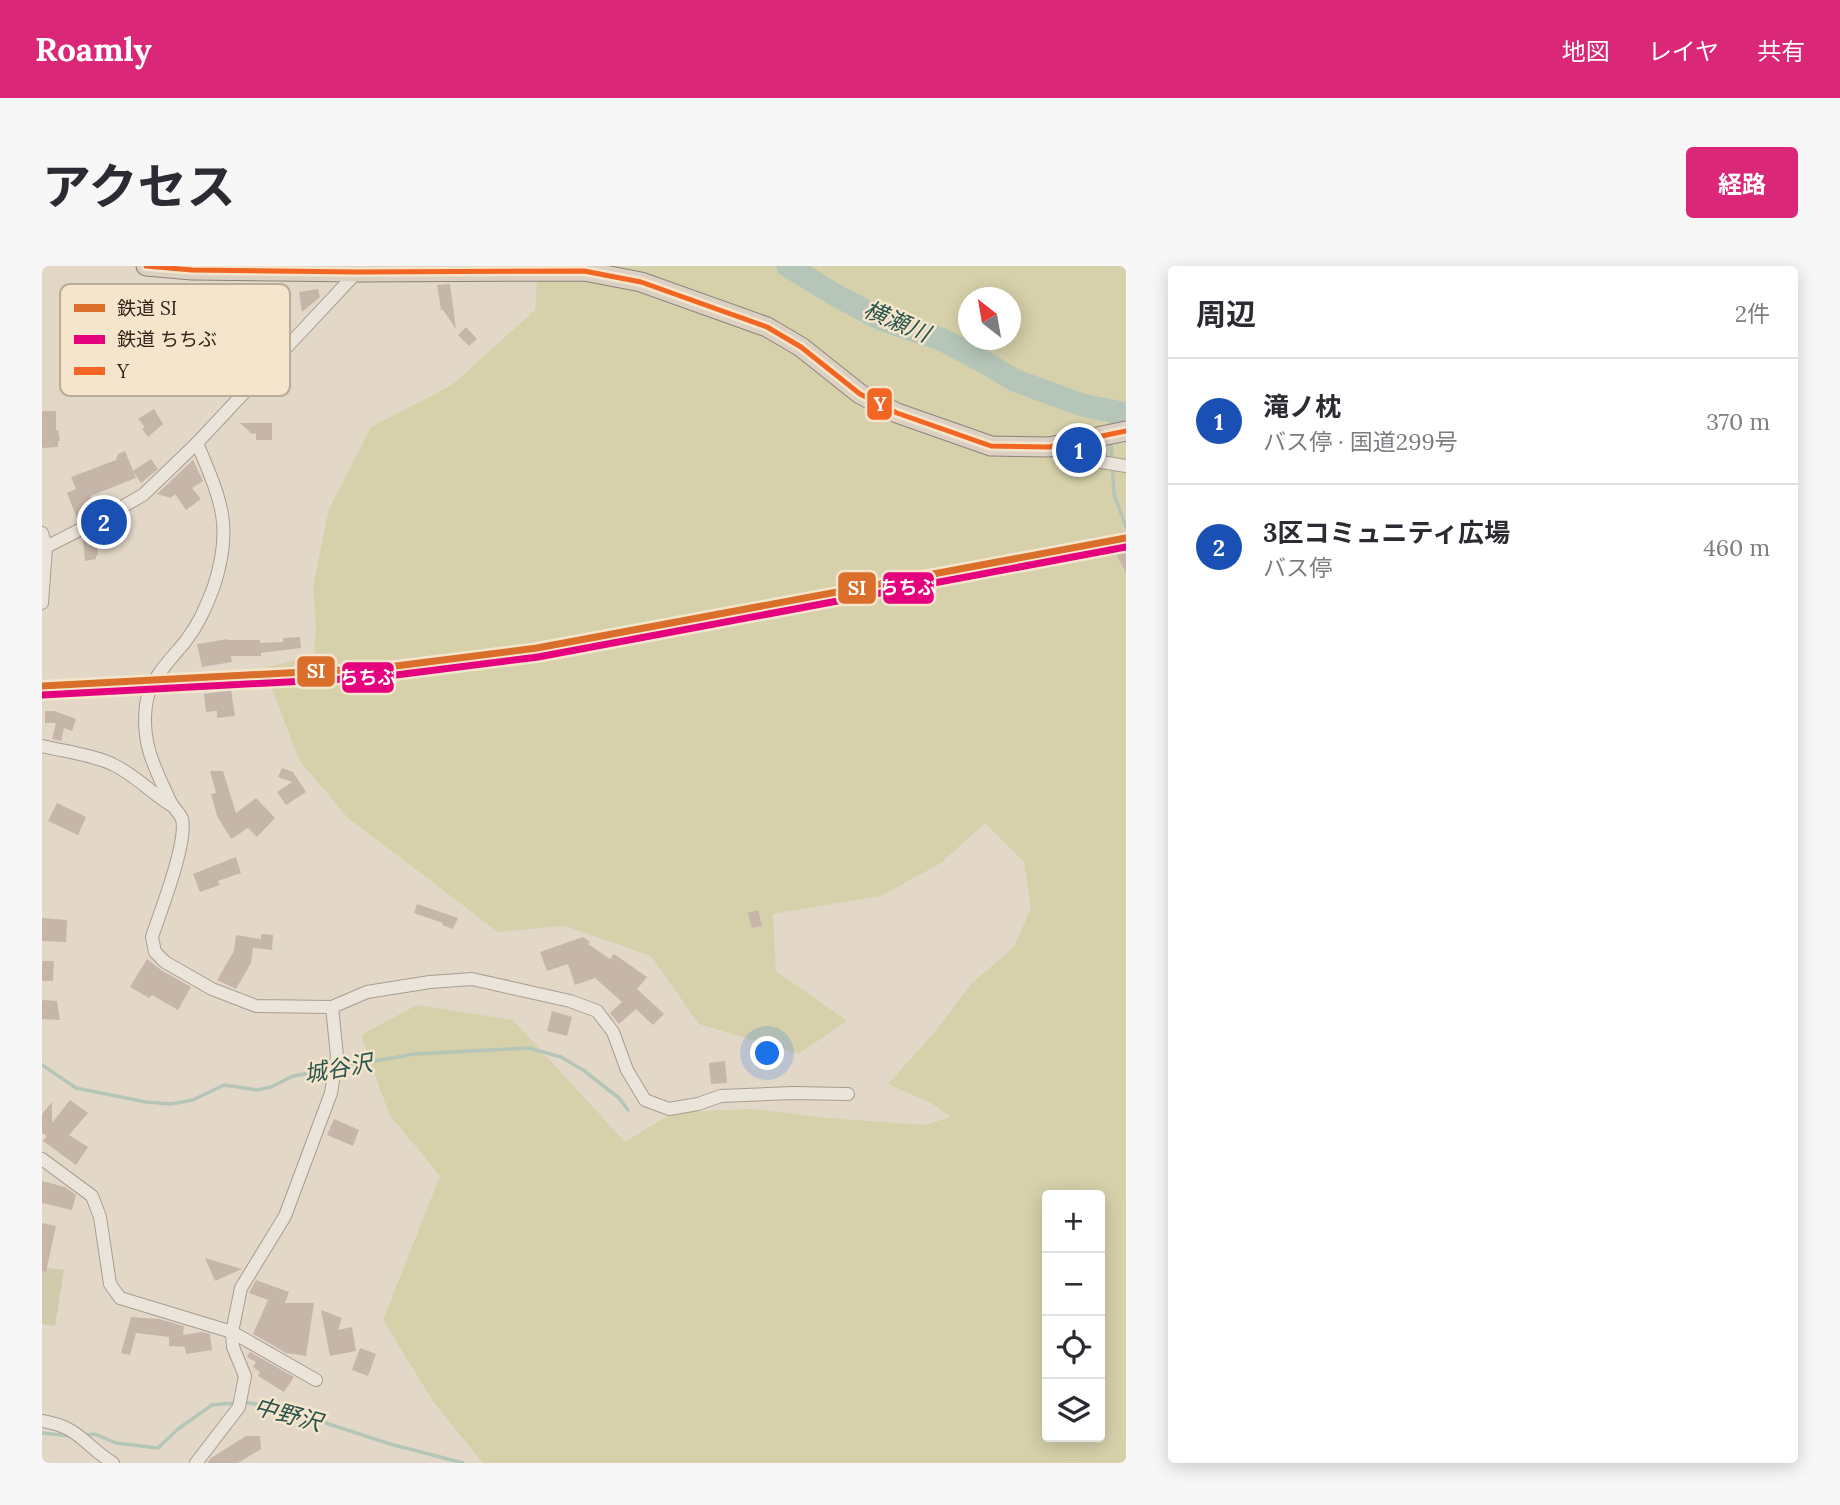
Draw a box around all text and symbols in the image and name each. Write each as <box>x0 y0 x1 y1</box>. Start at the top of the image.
text: Roamly <box>35 28 152 70</box>
text: 地図 <box>1562 36 1610 67</box>
text: レイヤ <box>1648 36 1719 67</box>
text: 共有 <box>1757 36 1805 67</box>
button: 経路 <box>1686 147 1798 218</box>
text: アクセス <box>42 155 236 217</box>
legend <box>60 284 290 396</box>
north arrow <box>958 287 1021 350</box>
water label: 横瀬川 <box>860 294 937 349</box>
text: 周辺 <box>1196 295 1256 333</box>
text: 鉄道 SI <box>117 296 177 320</box>
text: 2件 <box>1735 299 1770 328</box>
text: 鉄道 ちちぶ <box>117 327 217 351</box>
text: Y <box>116 359 130 383</box>
line badge: Y <box>866 387 893 421</box>
text: 滝ノ枕 <box>1263 390 1341 423</box>
text: Y <box>874 392 887 416</box>
text: 1 <box>1214 407 1224 436</box>
text: 370 m <box>1706 407 1770 436</box>
pin: 1 <box>1056 424 1102 476</box>
text: バス停 · 国道299号 <box>1263 427 1458 456</box>
pin: 2 <box>81 496 127 548</box>
text: 3区コミュニティ広場 <box>1263 516 1510 549</box>
text: 2 <box>1213 533 1225 562</box>
text: 460 m <box>1703 533 1770 562</box>
text: バス停 <box>1263 553 1332 582</box>
line badge: SI <box>837 571 877 605</box>
line badge: ちちぶ <box>882 571 935 605</box>
text: ちちぶ <box>879 575 937 599</box>
text: SI <box>848 576 866 600</box>
line badge: SI <box>296 655 336 688</box>
text: SI <box>307 659 325 683</box>
line badge: ちちぶ <box>341 661 395 694</box>
text: ちちぶ <box>339 665 397 689</box>
your location <box>750 1036 784 1070</box>
water label: 城谷沢 <box>302 1047 377 1088</box>
map controls <box>1042 1190 1105 1442</box>
button: + <box>1042 1190 1105 1253</box>
button: − <box>1042 1253 1105 1316</box>
button: locate <box>1042 1316 1105 1379</box>
button: layers <box>1042 1379 1105 1442</box>
water label: 中野沢 <box>251 1391 328 1438</box>

